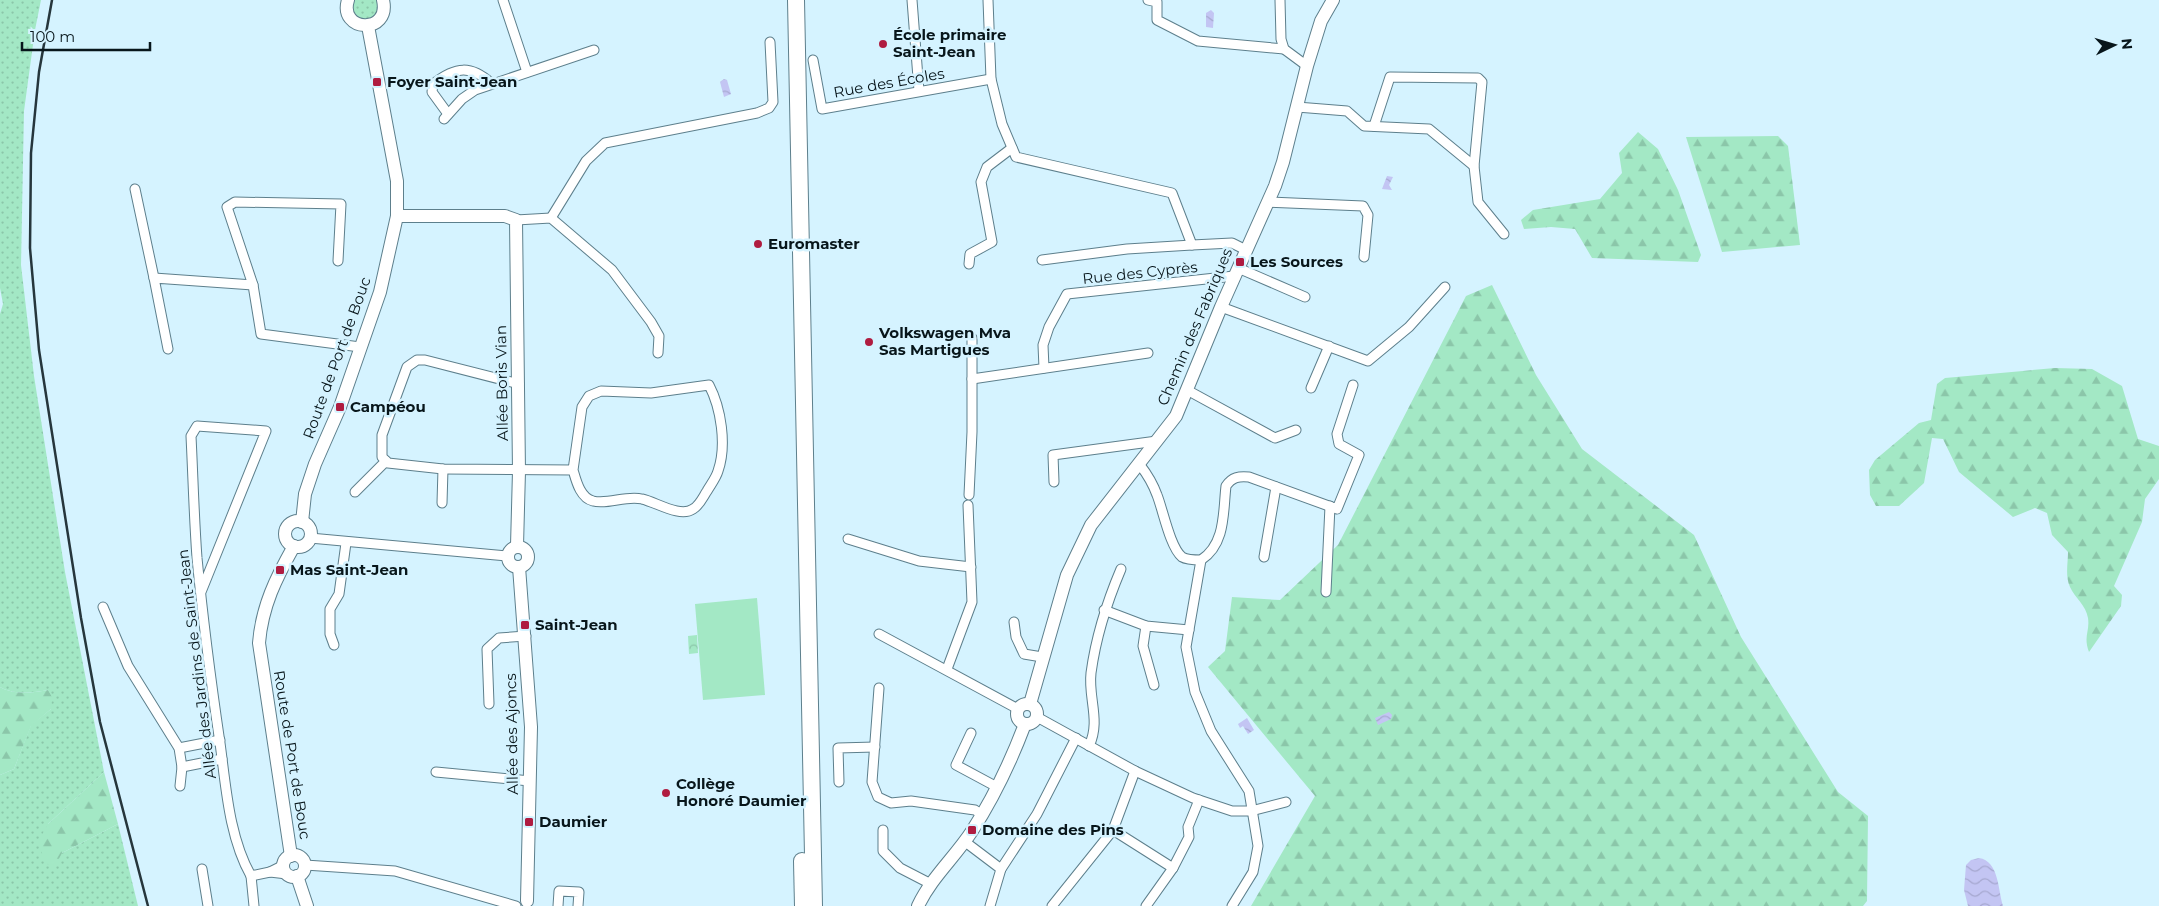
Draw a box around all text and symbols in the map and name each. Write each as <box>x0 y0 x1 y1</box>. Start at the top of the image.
scale bar <box>22 20 150 52</box>
north arrow <box>2089 20 2139 70</box>
place label: École primaire Saint-Jean <box>893 25 1006 61</box>
text: 100 m <box>30 27 75 46</box>
text: N <box>2117 37 2136 50</box>
marker: École primaire Saint-Jean <box>877 38 889 50</box>
street label: Rue des Écoles <box>832 63 946 102</box>
place label: Foyer Saint-Jean <box>387 72 517 91</box>
marker: Foyer Saint-Jean <box>371 76 383 88</box>
place label: Euromaster <box>768 234 860 253</box>
marker: Euromaster <box>752 238 764 250</box>
street label: Chemin des Fabriques <box>1153 245 1236 408</box>
place label: Les Sources <box>1250 252 1343 271</box>
marker: Les Sources <box>1234 256 1246 268</box>
street label: Rue des Cyprès <box>1081 257 1198 288</box>
street label: Route de Port de Bouc <box>298 274 375 441</box>
place label: Volkswagen Mva Sas Martigues <box>878 323 1011 359</box>
street label: Allée Boris Vian <box>491 325 512 441</box>
marker: Volkswagen Mva Sas Martigues <box>863 336 875 348</box>
place label: Campéou <box>350 397 426 416</box>
marker: Campéou <box>334 401 346 413</box>
street label: Allée des Jardins de Saint-Jean <box>173 548 220 780</box>
place label: Mas Saint-Jean <box>290 560 408 579</box>
marker: Mas Saint-Jean <box>274 564 286 576</box>
place label: Saint-Jean <box>535 615 618 634</box>
marker: Saint-Jean <box>519 619 531 631</box>
street label: Route de Port de Bouc <box>270 669 315 841</box>
street label: Allée des Ajoncs <box>501 673 522 795</box>
place label: Collège Honoré Daumier <box>676 774 807 810</box>
marker: Collège Honoré Daumier <box>660 787 672 799</box>
place label: Daumier <box>539 812 608 831</box>
marker: Daumier <box>523 816 535 828</box>
place label: Domaine des Pins <box>982 820 1124 839</box>
marker: Domaine des Pins <box>966 824 978 836</box>

